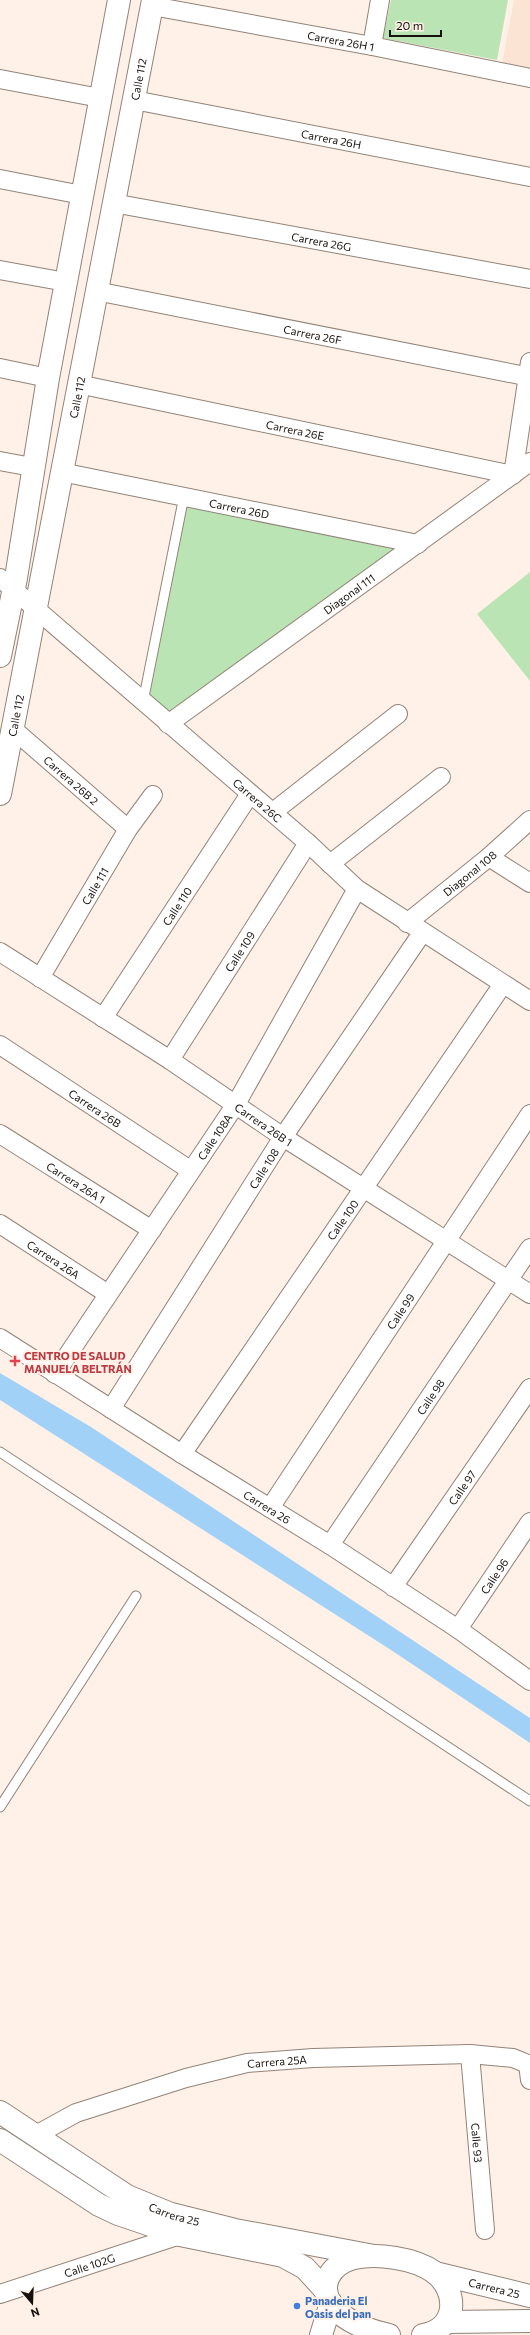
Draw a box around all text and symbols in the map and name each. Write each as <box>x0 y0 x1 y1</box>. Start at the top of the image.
scale bar <box>390 12 441 38</box>
text: 20 m <box>396 18 423 32</box>
street label: Carrera 26H 1 <box>306 28 375 53</box>
street label: Calle 112 <box>127 57 148 101</box>
street label: Carrera 26H <box>300 126 362 151</box>
street label: Carrera 26G <box>291 229 353 253</box>
street label: Carrera 26F <box>283 322 343 346</box>
street label: Calle 112 <box>66 375 87 419</box>
street label: Carrera 26E <box>265 417 326 442</box>
street label: Carrera 26D <box>208 496 270 520</box>
street label: Diagonal 111 <box>320 570 377 616</box>
street label: Calle 112 <box>5 693 26 737</box>
street label: Carrera 26B 2 <box>41 753 101 807</box>
street label: Carrera 26C <box>231 775 285 824</box>
street label: Diagonal 108 <box>440 847 499 898</box>
street label: Calle 111 <box>78 865 110 907</box>
street label: Calle 110 <box>159 884 194 928</box>
street label: Calle 109 <box>222 928 257 974</box>
street label: Carrera 26B <box>67 1086 124 1130</box>
street label: Carrera 26B 1 <box>233 1100 295 1148</box>
street label: Calle 108A <box>194 1111 235 1162</box>
street label: Calle 108 <box>246 1145 281 1191</box>
street label: Carrera 26A 1 <box>44 1159 108 1205</box>
street label: Calle 100 <box>324 1197 360 1242</box>
street label: Carrera 26A <box>25 1237 83 1281</box>
street label: Calle 99 <box>383 1290 417 1331</box>
place label: CENTRO DE SALUD MANUELA BELTRÁN <box>24 1349 132 1375</box>
marker: CENTRO DE SALUD MANUELA BELTRÁN <box>9 1355 21 1367</box>
street label: Calle 98 <box>413 1376 447 1417</box>
street label: Calle 97 <box>445 1467 478 1507</box>
street label: Carrera 26 <box>241 1487 293 1526</box>
street label: Calle 96 <box>477 1555 511 1596</box>
street label: Carrera 25A <box>247 2052 308 2069</box>
street label: Calle 93 <box>469 2122 486 2163</box>
street label: Carrera 25 <box>147 2199 201 2227</box>
street label: Calle 102G <box>62 2250 116 2279</box>
street label: Carrera 25 <box>467 2275 521 2300</box>
north arrow <box>12 2283 52 2323</box>
place label: Panaderia El Oasis del pan <box>305 2294 371 2320</box>
marker: Panaderia El Oasis del pan <box>292 2301 302 2311</box>
text: N <box>29 2305 41 2320</box>

